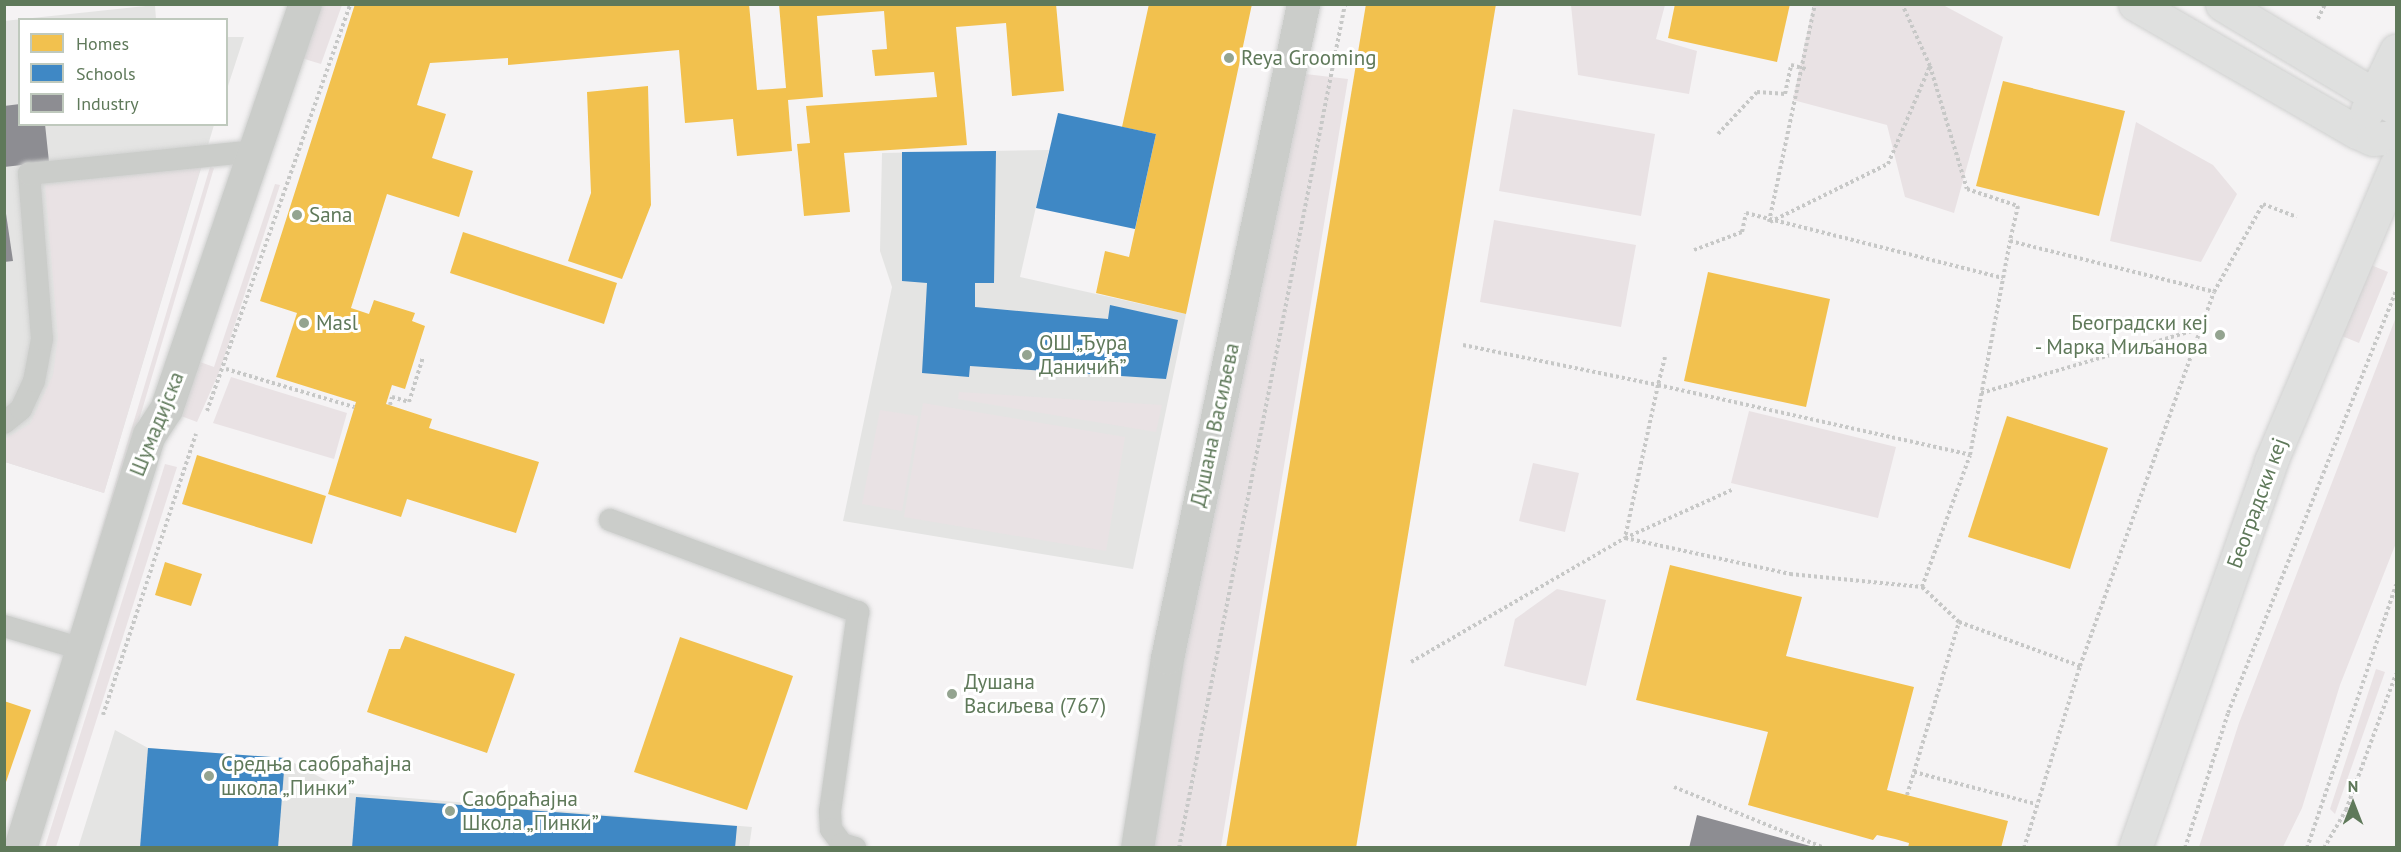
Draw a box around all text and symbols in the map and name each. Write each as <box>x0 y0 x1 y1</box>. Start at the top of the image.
legend <box>18 18 228 126</box>
text: Homes <box>76 32 129 55</box>
place label: Reya Grooming <box>1241 45 1376 71</box>
marker: Reya Grooming <box>1222 51 1236 65</box>
text: Schools <box>76 62 136 85</box>
text: Industry <box>76 92 139 115</box>
place label: Sana <box>309 202 352 228</box>
marker: Sana <box>290 208 304 222</box>
place label: Masl <box>316 310 358 336</box>
place label: Београдски кеј - Марка Миљанова <box>2033 310 2208 360</box>
marker: Masl <box>297 316 311 330</box>
marker: Београдски кеј - Марка Миљанова <box>2213 328 2227 342</box>
place label: ОШ „Ђура Даничић” <box>1039 330 1129 380</box>
street label: Душана Васиљева <box>1185 341 1245 509</box>
marker: ОШ „Ђура Даничић” <box>1020 348 1034 362</box>
street label: Шумадијска <box>125 368 189 480</box>
street label: Београдски кеј <box>2222 434 2292 572</box>
place label: Душана Васиљева (767) <box>964 669 1106 719</box>
marker: Душана Васиљева (767) <box>945 687 959 701</box>
place label: Средња саобраћајна школа „Пинки” <box>221 751 412 801</box>
marker: Средња саобраћајна школа „Пинки” <box>202 769 216 783</box>
north arrow <box>2323 774 2383 834</box>
text: N <box>2348 776 2358 796</box>
place label: Саобраћајна Школа „Пинки” <box>462 786 600 836</box>
marker: Саобраћајна Школа „Пинки” <box>443 804 457 818</box>

